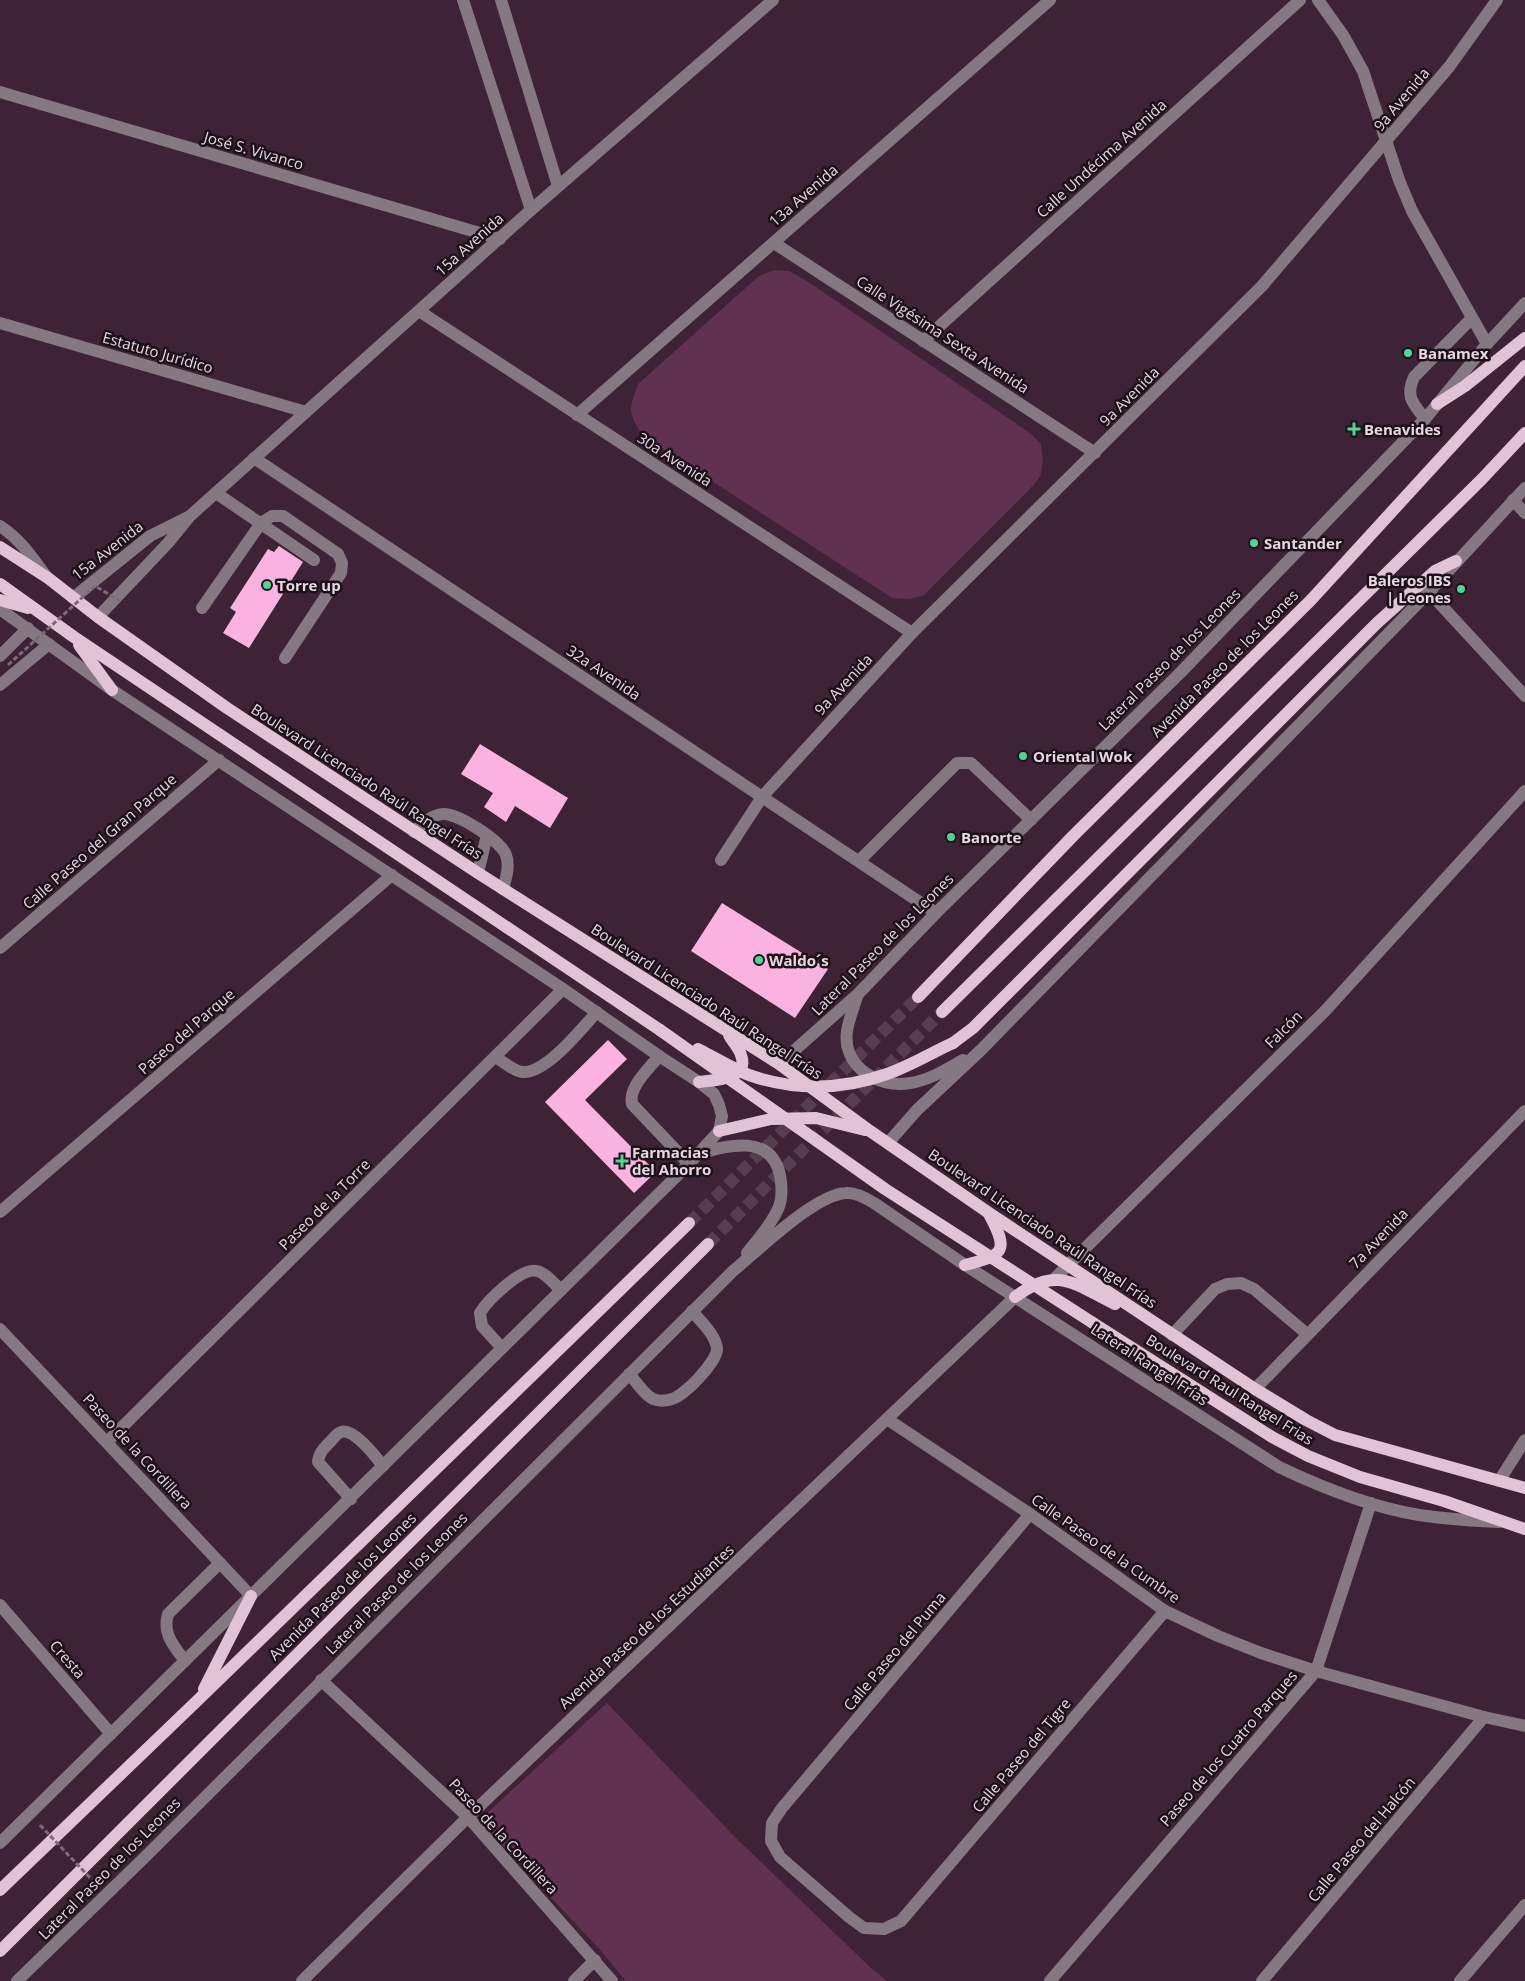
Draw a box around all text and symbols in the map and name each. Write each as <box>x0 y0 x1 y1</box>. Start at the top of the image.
street label: 9a Avenida <box>1369 63 1433 135</box>
street label: Calle Undécima Avenida <box>1032 94 1170 222</box>
street label: José S. Vivanco <box>200 126 306 174</box>
street label: 13a Avenida <box>764 159 842 231</box>
street label: 15a Avenida <box>431 208 507 280</box>
street label: Calle Vigésima Sexta Avenida <box>853 271 1033 397</box>
street label: Estatuto Jurídico <box>100 327 216 377</box>
place label: Banamex <box>1418 343 1489 363</box>
marker: Banamex <box>1402 347 1414 359</box>
street label: 9a Avenida <box>1095 362 1163 430</box>
place label: Benavides <box>1364 419 1441 439</box>
marker: Benavides <box>1348 423 1360 435</box>
street label: 30a Avenida <box>634 427 716 491</box>
street label: 15a Avenida <box>67 516 147 584</box>
place label: Santander <box>1264 533 1342 553</box>
marker: Santander <box>1248 537 1260 549</box>
place label: Baleros IBS | Leones <box>1368 570 1451 607</box>
place label: Torre up <box>277 575 341 595</box>
marker: Torre up <box>261 579 273 591</box>
marker: Baleros IBS | Leones <box>1455 583 1467 595</box>
street label: Lateral Paseo de los Leones <box>1094 584 1244 734</box>
street label: Avenida Paseo de los Leones <box>1146 585 1302 741</box>
street label: 32a Avenida <box>563 640 645 704</box>
street label: 9a Avenida <box>810 649 876 719</box>
street label: Boulevard Licenciado Raúl Rangel Frías <box>248 699 486 863</box>
place label: Oriental Wok <box>1033 746 1133 766</box>
marker: Oriental Wok <box>1017 750 1029 762</box>
street label: Calle Paseo del Gran Parque <box>18 769 180 913</box>
place label: Banorte <box>961 827 1022 847</box>
marker: Banorte <box>945 831 957 843</box>
street label: Lateral Paseo de los Leones <box>807 869 957 1019</box>
street label: Boulevard Licenciado Raúl Rangel Frías <box>588 919 826 1083</box>
place label: Waldo´s <box>769 950 829 970</box>
marker: Waldo´s <box>753 954 765 966</box>
street label: Paseo del Parque <box>134 984 238 1078</box>
street label: Falcón <box>1260 1006 1306 1052</box>
place label: Farmacias del Ahorro <box>632 1142 711 1179</box>
street label: Boulevard Licenciado Raúl Rangel Frías <box>925 1144 1161 1312</box>
street label: Paseo de la Torre <box>274 1154 374 1254</box>
marker: Farmacias del Ahorro <box>616 1155 628 1167</box>
street label: 7a Avenida <box>1344 1203 1412 1273</box>
street label: Lateral Rangel Frías <box>1087 1319 1213 1409</box>
street label: Boulevard Raul Rangel Frias <box>1143 1329 1317 1449</box>
street label: Paseo de la Cordillera <box>79 1389 197 1513</box>
street label: Calle Paseo de la Cumbre <box>1028 1489 1184 1607</box>
street label: Avenida Paseo de los Leones <box>264 1508 420 1664</box>
street label: Lateral Paseo de los Leones <box>321 1508 471 1658</box>
street label: Avenida Paseo de los Estudiantes <box>554 1539 738 1713</box>
street label: Calle Paseo del Puma <box>838 1587 950 1715</box>
street label: Cresta <box>46 1636 90 1682</box>
street label: Paseo de los Cuatro Parques <box>1155 1666 1301 1830</box>
street label: Calle Paseo del Tigre <box>967 1694 1075 1816</box>
street label: Calle Paseo del Halcón <box>1303 1772 1419 1906</box>
street label: Paseo de la Cordillera <box>445 1774 563 1898</box>
street label: Lateral Paseo de los Leones <box>34 1793 184 1943</box>

